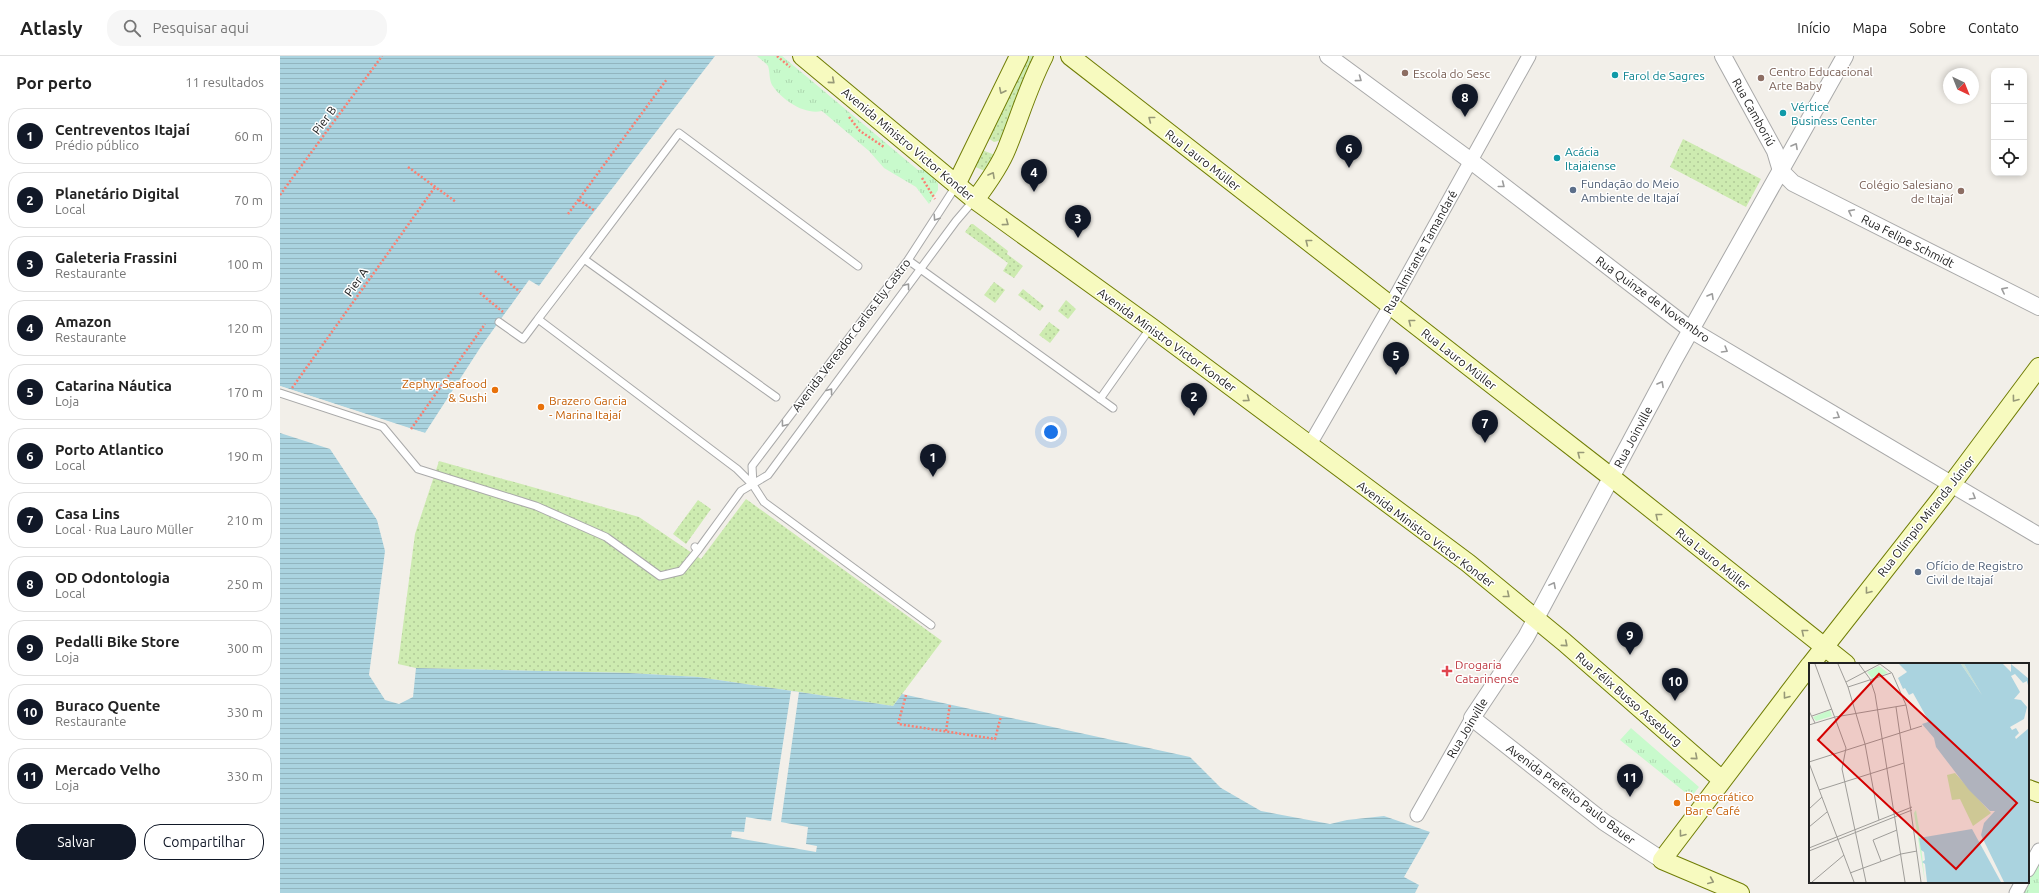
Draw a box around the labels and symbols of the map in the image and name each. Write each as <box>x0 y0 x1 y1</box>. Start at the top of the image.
place label: Centro Educacional Arte Baby <box>1769 65 1873 92</box>
place label: Escola do Sesc <box>1413 67 1490 80</box>
marker: Escola do Sesc <box>1400 68 1410 78</box>
north arrow <box>1943 68 1979 104</box>
place label: Farol de Sagres <box>1623 69 1705 82</box>
marker: Farol de Sagres <box>1610 70 1620 80</box>
marker: Centro Educacional Arte Baby <box>1756 73 1766 83</box>
one-way arrow <box>1355 74 1362 82</box>
street label: Rua Camboriú <box>1730 76 1778 148</box>
one-way arrow <box>827 77 834 84</box>
pin: 8 <box>1452 84 1478 117</box>
street label: Avenida Ministro Victor Konder <box>840 85 977 203</box>
one-way arrow <box>999 87 1007 94</box>
place label: Vértice Business Center <box>1791 100 1877 127</box>
street label: Pier B <box>309 103 339 137</box>
marker: Vértice Business Center <box>1778 108 1788 118</box>
one-way arrow <box>1148 117 1155 124</box>
street label: Rua Lauro Müller <box>1163 127 1243 194</box>
pin: 6 <box>1336 135 1362 168</box>
one-way arrow <box>1790 143 1797 150</box>
place label: Acácia Itajaiense <box>1565 145 1616 172</box>
marker: Acácia Itajaiense <box>1552 153 1562 163</box>
pin: 4 <box>1021 159 1047 192</box>
one-way arrow <box>988 172 995 179</box>
place label: Fundação do Meio Ambiente de Itajaí <box>1581 177 1680 204</box>
place label: Colégio Salesiano de Itajaí <box>1859 178 1954 205</box>
one-way arrow <box>1497 180 1504 187</box>
marker: Fundação do Meio Ambiente de Itajaí <box>1568 185 1578 195</box>
marker: Colégio Salesiano de Itajaí <box>1956 186 1966 196</box>
street label: Rua Almirante Tamandaré <box>1381 188 1459 316</box>
pin: 3 <box>1065 205 1091 238</box>
one-way arrow <box>1847 209 1855 217</box>
street label: Rua Felipe Schmidt <box>1859 212 1957 270</box>
one-way arrow <box>933 214 940 221</box>
one-way arrow <box>1002 218 1009 226</box>
one-way arrow <box>1306 240 1313 247</box>
street label: Rua Quinze de Novembro <box>1594 253 1712 345</box>
street label: Avenida Vereador Carlos Ely Castro <box>789 256 913 414</box>
street label: Pier A <box>342 265 371 299</box>
one-way arrow <box>903 283 910 290</box>
street label: Avenida Ministro Victor Konder <box>1095 285 1239 395</box>
one-way arrow <box>2001 287 2008 294</box>
one-way arrow <box>1706 293 1713 300</box>
one-way arrow <box>1409 319 1416 326</box>
street label: Rua Lauro Müller <box>1419 326 1499 393</box>
pin: 5 <box>1383 342 1409 375</box>
one-way arrow <box>1721 345 1728 353</box>
place label: Zephyr Seafood & Sushi <box>402 377 487 404</box>
one-way arrow <box>1657 381 1664 388</box>
pin: 2 <box>1181 383 1207 416</box>
marker: Zephyr Seafood & Sushi <box>490 385 500 395</box>
one-way arrow <box>825 388 832 395</box>
place label: Brazero Garcia - Marina Itajaí <box>549 394 627 421</box>
one-way arrow <box>1242 394 1249 401</box>
one-way arrow <box>2013 394 2020 401</box>
marker: Brazero Garcia - Marina Itajaí <box>536 402 546 412</box>
street label: Rua Joinville <box>1611 404 1655 470</box>
pin: 7 <box>1472 410 1498 443</box>
one-way arrow <box>1833 412 1840 419</box>
one-way arrow <box>782 420 789 427</box>
your location <box>1041 422 1061 442</box>
pin: 1 <box>920 444 946 477</box>
one-way arrow <box>1577 451 1584 458</box>
street label: Rua Olímpio Miranda Júnior <box>1875 453 1977 579</box>
street label: Avenida Ministro Victor Konder <box>1355 478 1497 590</box>
one-way arrow <box>1969 492 1976 499</box>
one-way arrow <box>1656 513 1663 520</box>
street label: Rua Lauro Müller <box>1673 525 1753 593</box>
place label: Ofício de Registro Civil de Itajaí <box>1926 559 2023 586</box>
marker: Ofício de Registro Civil de Itajaí <box>1913 567 1923 577</box>
one-way arrow <box>1549 581 1556 589</box>
one-way arrow <box>1866 586 1873 593</box>
one-way arrow <box>1502 590 1509 597</box>
pin: 9 <box>1617 622 1643 655</box>
one-way arrow <box>1801 629 1808 636</box>
one-way arrow <box>1561 639 1568 646</box>
street label: Rua Félix Busso Asseburg <box>1573 649 1685 749</box>
place label: Drogaria Catarinense <box>1455 658 1519 685</box>
inset map <box>1809 663 2029 883</box>
marker: Drogaria Catarinense <box>1442 666 1452 676</box>
pin: 10 <box>1662 668 1688 701</box>
one-way arrow <box>1784 692 1791 699</box>
street label: Rua Joinville <box>1444 696 1490 760</box>
street label: Avenida Prefeito Paulo Bauer <box>1504 741 1638 847</box>
one-way arrow <box>1690 752 1697 759</box>
pin: 11 <box>1617 764 1643 797</box>
place label: Democrático Bar e Café <box>1685 790 1754 817</box>
marker: Democrático Bar e Café <box>1672 798 1682 808</box>
one-way arrow <box>1679 829 1686 836</box>
one-way arrow <box>1707 876 1714 884</box>

